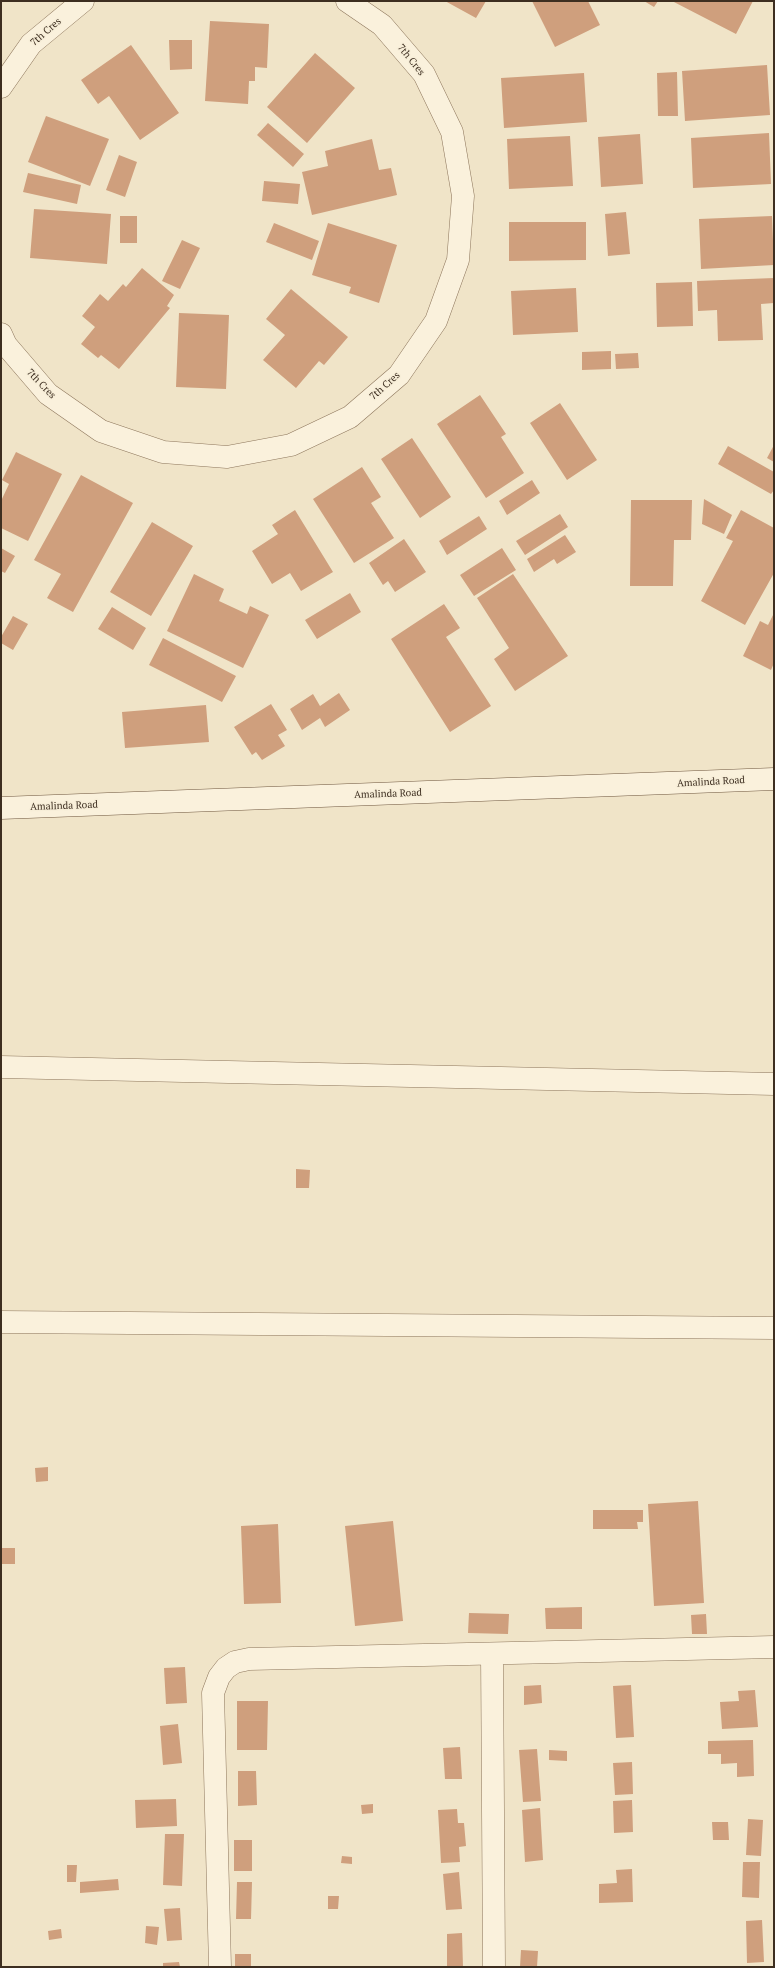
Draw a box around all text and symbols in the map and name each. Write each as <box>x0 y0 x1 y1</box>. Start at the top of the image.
street label: 7th Cres <box>28 15 64 49</box>
street label: 7th Cres <box>395 42 427 78</box>
street label: 7th Cres <box>24 367 58 401</box>
street label: 7th Cres <box>367 369 403 403</box>
street label: Amalinda Road <box>677 774 745 790</box>
street label: Amalinda Road <box>354 787 422 801</box>
street label: Amalinda Road <box>30 799 98 813</box>

